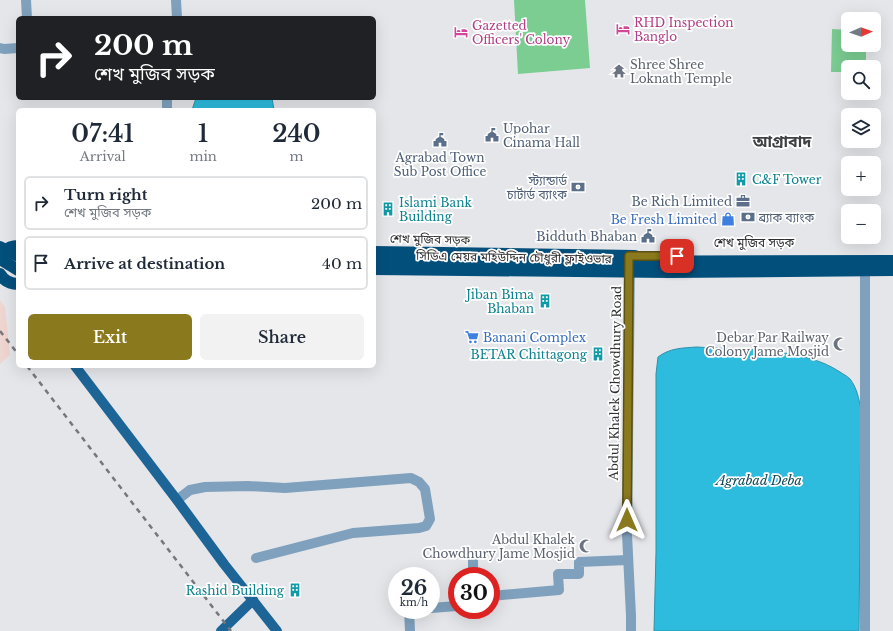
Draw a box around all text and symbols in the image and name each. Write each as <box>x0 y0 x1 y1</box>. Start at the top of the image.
north arrow <box>841 12 881 52</box>
map controls <box>841 12 881 244</box>
place label: RHD Inspection Banglo <box>634 15 734 44</box>
place label: Gazetted Officers' Colony <box>472 18 570 47</box>
hotel icon: RHD Inspection Banglo <box>615 21 631 37</box>
hotel icon: Gazetted Officers' Colony <box>453 24 469 40</box>
text: 200 m <box>94 28 193 63</box>
icon: right <box>28 32 80 84</box>
place label: Shree Shree Loknath Temple <box>630 57 732 86</box>
button: search <box>841 60 881 100</box>
text: শেখ মুজিব সড়ক <box>94 63 215 85</box>
temple icon: Shree Shree Loknath Temple <box>611 63 627 79</box>
button: layers <box>841 108 881 148</box>
text: 07:41 <box>71 119 134 148</box>
text: 1 <box>198 119 208 148</box>
text: 240 <box>272 119 321 148</box>
place label: Upohar Cinama Hall <box>503 121 580 150</box>
public building icon: Upohar Cinama Hall <box>484 127 500 143</box>
district label: আগ্রাবাদ <box>752 131 812 151</box>
public building icon: Agrabad Town Sub Post Office <box>432 132 448 148</box>
text: Arrival <box>80 148 126 165</box>
text: min <box>189 148 217 165</box>
text: m <box>289 148 303 165</box>
place label: Agrabad Town Sub Post Office <box>394 150 486 179</box>
button: + <box>841 156 881 196</box>
building icon: C&F Tower <box>733 171 749 187</box>
place label: C&F Tower <box>752 172 822 187</box>
place label: স্ট্যান্ডার্ড চার্টার্ড ব্যাংক <box>506 173 567 202</box>
bank icon: স্ট্যান্ডার্ড চার্টার্ড ব্যাংক <box>570 179 586 195</box>
text: Turn right <box>64 185 147 204</box>
icon: right <box>30 192 52 214</box>
office icon: Be Rich Limited <box>735 193 751 209</box>
text: 200 m <box>311 194 362 213</box>
place label: Be Rich Limited <box>631 194 732 209</box>
place label: Islami Bank Building <box>399 195 472 224</box>
building icon: Islami Bank Building <box>380 201 396 217</box>
text: শেখ মুজিব সড়ক <box>64 204 151 221</box>
button: − <box>841 204 881 244</box>
bank icon: ব্র্যাক ব্যাংক <box>740 209 756 225</box>
place label: ব্র্যাক ব্যাংক <box>758 210 814 225</box>
shop icon: Be Fresh Limited <box>720 211 736 227</box>
place label: Be Fresh Limited <box>611 212 717 227</box>
public building icon: Bidduth Bhaban <box>640 228 656 244</box>
place label: Bidduth Bhaban <box>536 229 637 244</box>
street label: শেখ মুজিব সড়ক <box>390 231 471 248</box>
street label: শেখ মুজিব সড়ক <box>714 235 795 251</box>
pin <box>660 239 694 273</box>
icon: arrive <box>666 245 688 267</box>
street label: সিডিএ মেয়র মহিউদ্দিন চৌধুরী ফ্লাইওভার <box>415 248 613 267</box>
icon: arrive <box>30 252 52 274</box>
text: Arrive at destination <box>64 254 225 273</box>
text: 40 m <box>322 254 362 273</box>
street label: Abdul Khalek Chowdhury Road <box>606 286 624 481</box>
place label: Jiban Bima Bhaban <box>464 287 534 316</box>
building icon: Jiban Bima Bhaban <box>537 293 553 309</box>
button: Exit <box>28 314 192 360</box>
button: Share <box>200 314 364 360</box>
supermarket icon: Banani Complex <box>464 329 480 345</box>
place label: Banani Complex <box>483 330 587 345</box>
place label: Debar Par Railway Colony Jame Mosjid <box>705 330 829 359</box>
mosque icon: Debar Par Railway Colony Jame Mosjid <box>832 336 848 352</box>
building icon: BETAR Chittagong <box>590 346 606 362</box>
place label: BETAR Chittagong <box>471 347 588 362</box>
water label: Agrabad Deba <box>714 472 802 489</box>
position arrow <box>606 499 648 541</box>
place label: Abdul Khalek Chowdhury Jame Mosjid <box>423 532 576 561</box>
mosque icon: Abdul Khalek Chowdhury Jame Mosjid <box>578 538 594 554</box>
speed limit sign: 30 <box>448 567 500 619</box>
text: 26 <box>401 576 427 600</box>
building icon: Rashid Building <box>287 582 303 598</box>
place label: Rashid Building <box>186 583 285 598</box>
text: km/h <box>400 596 428 609</box>

